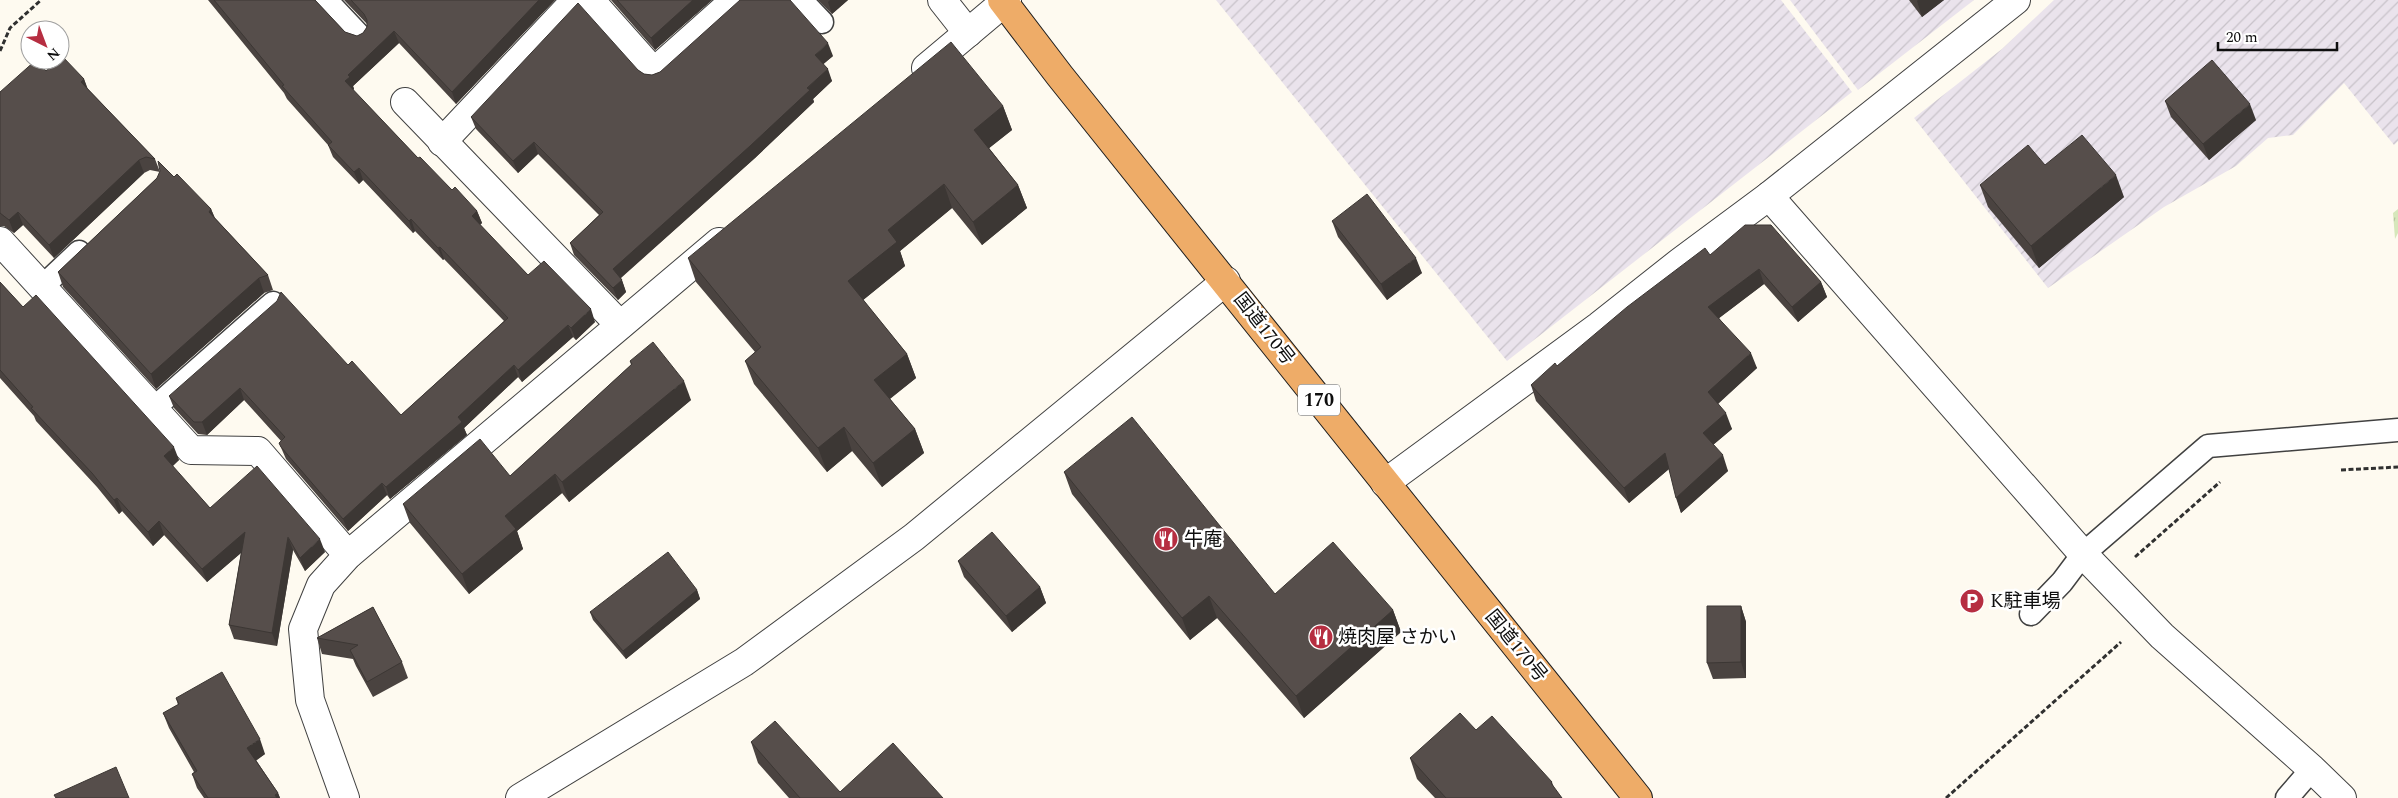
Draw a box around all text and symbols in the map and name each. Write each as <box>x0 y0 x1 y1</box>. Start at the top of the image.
north arrow <box>20 20 70 70</box>
scale bar <box>2218 20 2337 52</box>
text: 20 m <box>2226 26 2258 49</box>
text: N <box>42 43 65 66</box>
street label: 国道170号 <box>1226 286 1302 372</box>
road number: 170 <box>1298 384 1340 416</box>
place label: 牛庵 <box>1184 525 1222 554</box>
restaurant icon: 牛庵 <box>1153 526 1179 552</box>
place label: K駐車場 <box>1990 587 2061 616</box>
parking icon: K駐車場 <box>1959 588 1985 614</box>
street label: 国道170号 <box>1478 604 1554 688</box>
place label: 焼肉屋 さかい <box>1338 623 1457 652</box>
restaurant icon: 焼肉屋 さかい <box>1308 624 1334 650</box>

